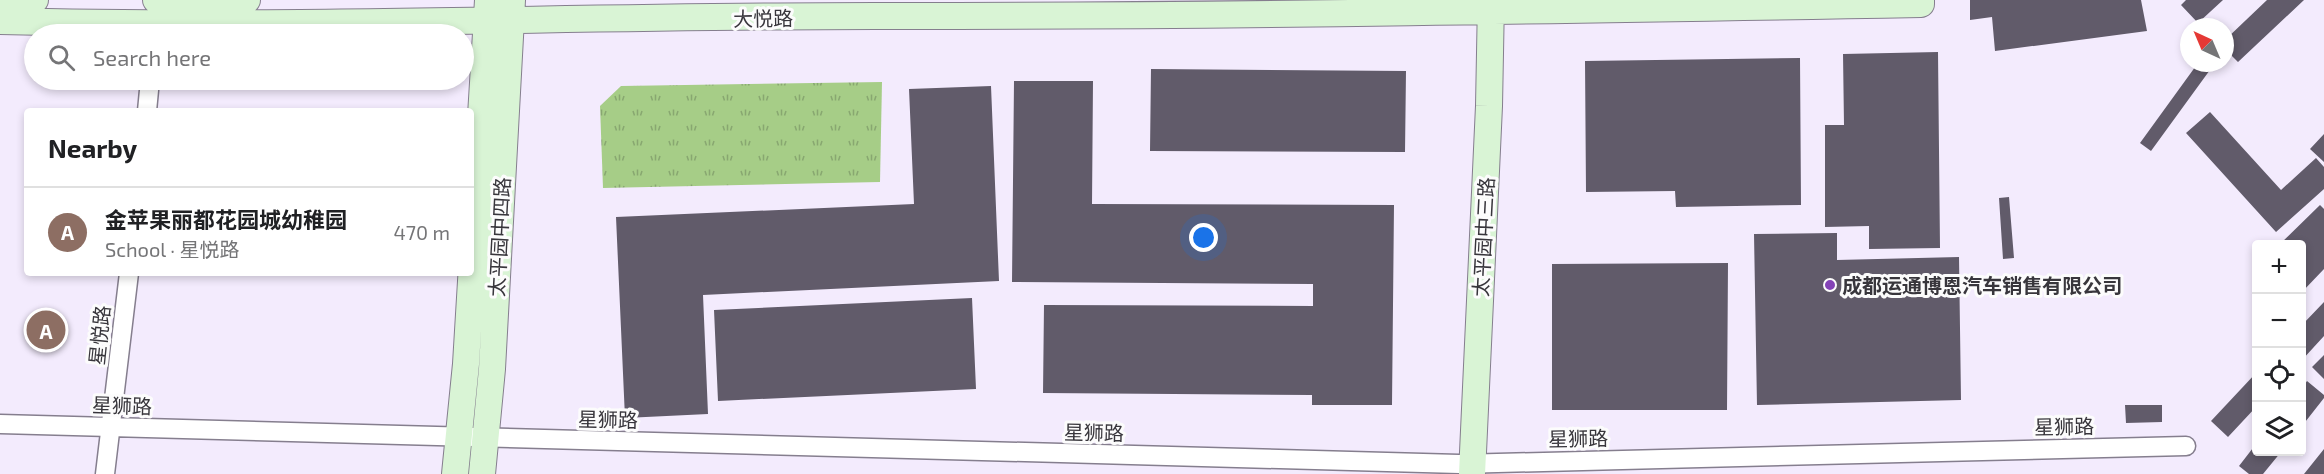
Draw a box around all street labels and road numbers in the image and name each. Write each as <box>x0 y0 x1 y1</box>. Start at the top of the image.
street label: 大悦路 <box>733 5 793 31</box>
street label: 太平园中四路 <box>484 176 514 298</box>
street label: 太平园中三路 <box>1468 176 1498 298</box>
street label: 星悦路 <box>84 304 114 366</box>
street label: 星狮路 <box>92 392 152 418</box>
street label: 星狮路 <box>578 406 638 432</box>
street label: 星狮路 <box>2034 413 2094 439</box>
street label: 星狮路 <box>1064 419 1124 445</box>
street label: 星狮路 <box>1548 425 1608 451</box>

